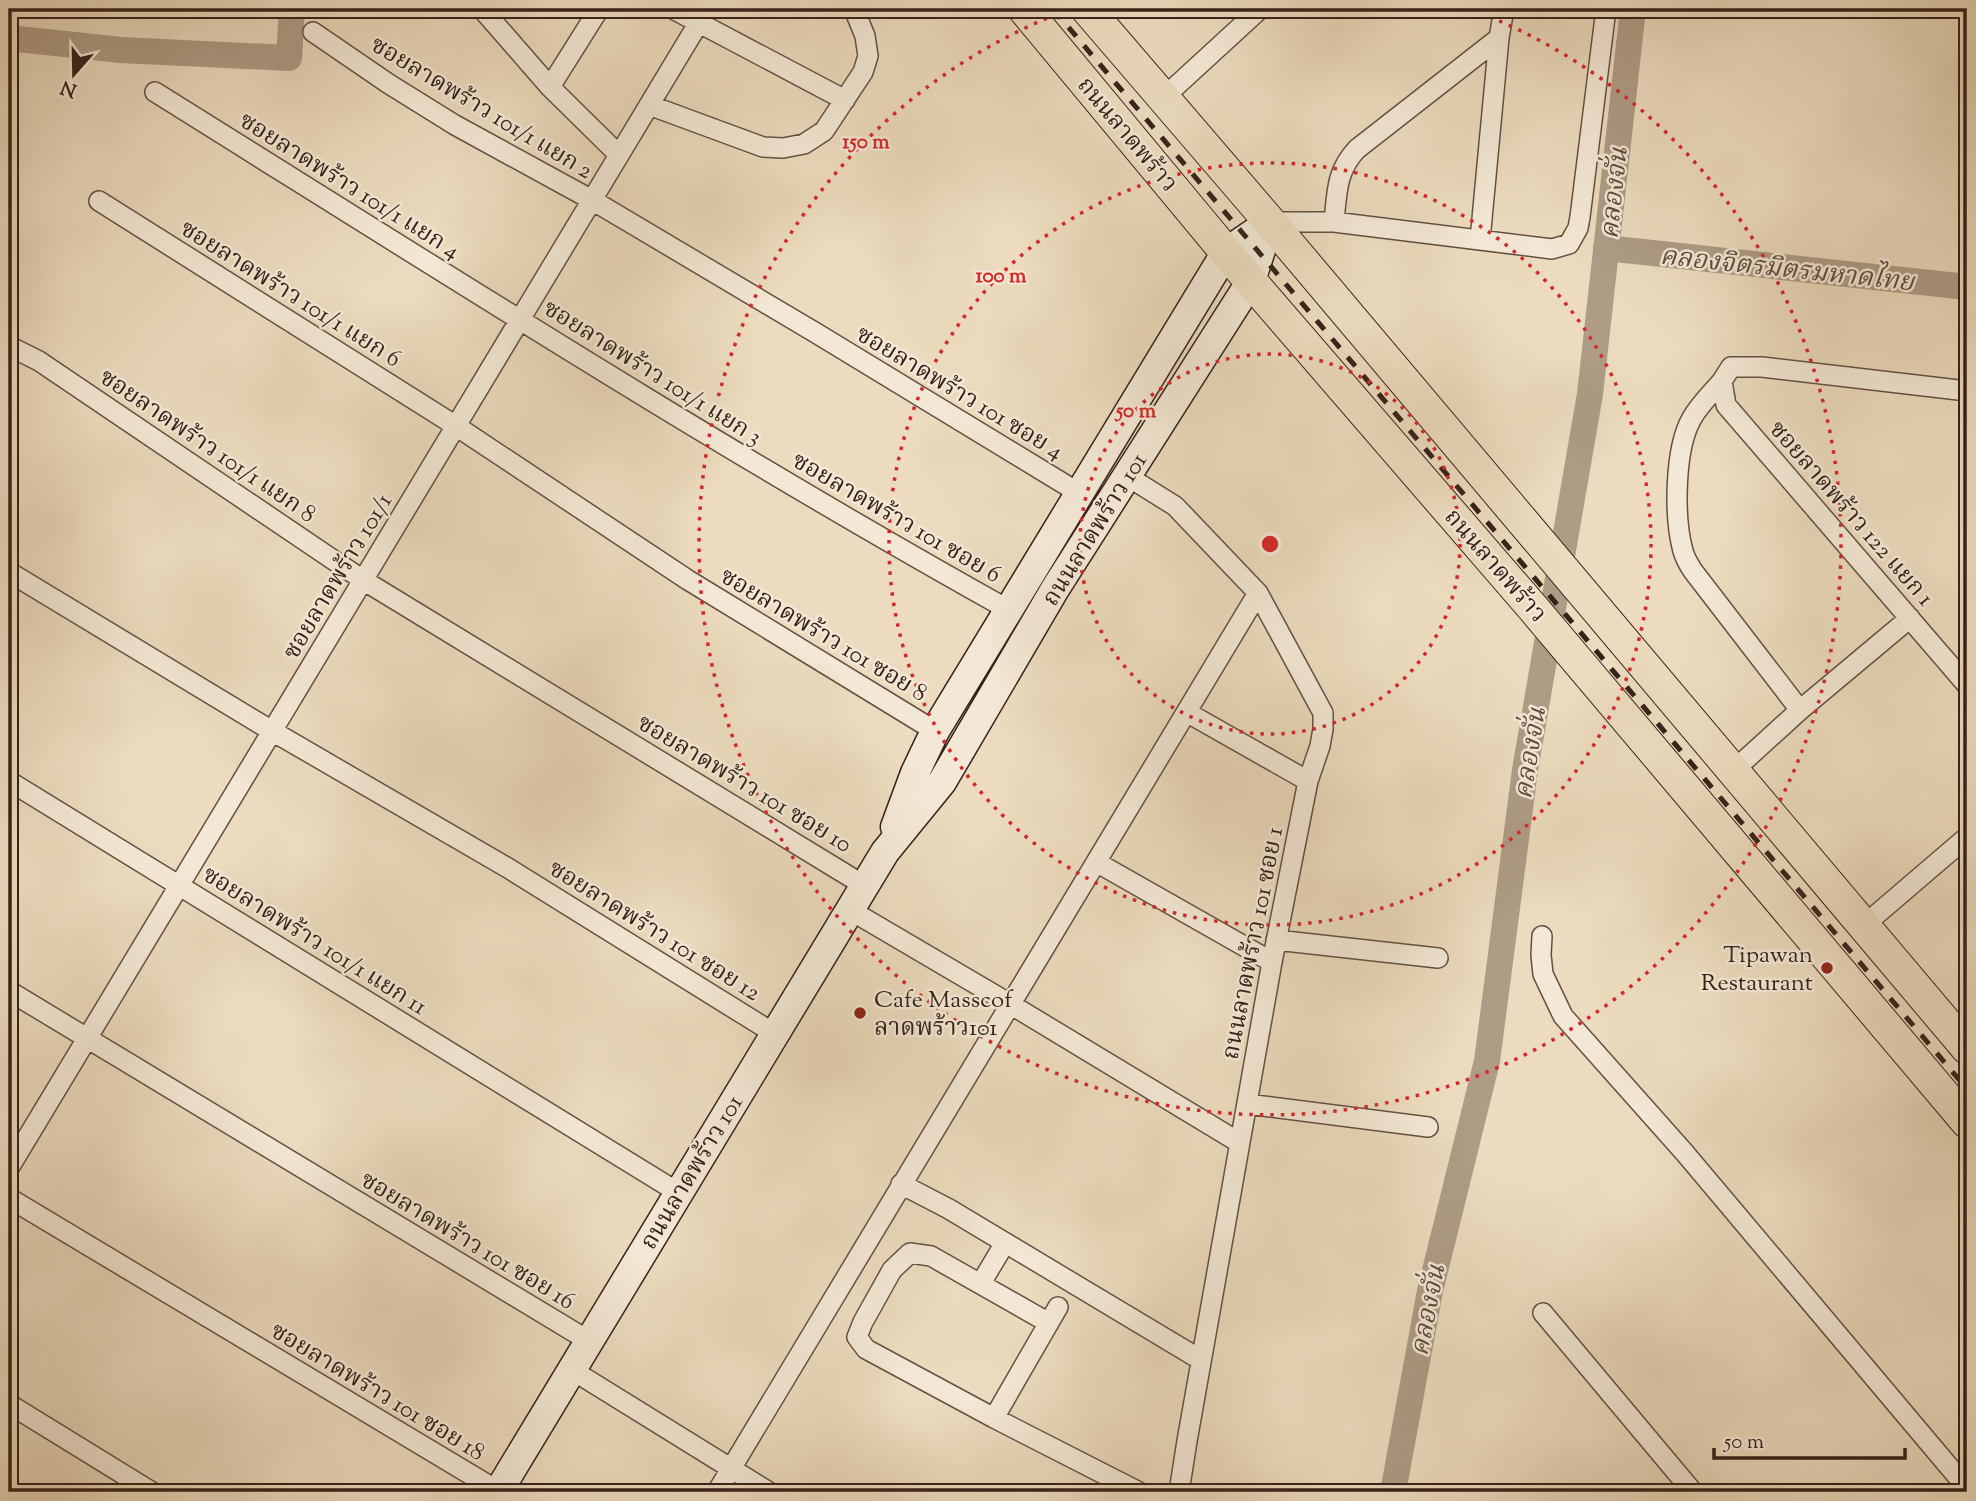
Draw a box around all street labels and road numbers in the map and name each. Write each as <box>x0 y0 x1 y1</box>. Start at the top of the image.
street label: ซอยลาดพร้าว 101/1 แยก 2 <box>363 29 599 189</box>
street label: ถนนลาดพร้าว <box>1068 70 1185 200</box>
street label: ซอยลาดพร้าว 101/1 แยก 4 <box>232 105 466 269</box>
street label: ซอยลาดพร้าว 101/1 แยก 6 <box>173 213 407 377</box>
street label: ซอยลาดพร้าว 101/1 แยก 3 <box>536 292 768 455</box>
street label: ซอยลาดพร้าว 101 ซอย 4 <box>849 318 1069 469</box>
street label: ซอยลาดพร้าว 101/1 แยก 8 <box>92 361 322 532</box>
street label: ซอยลาดพร้าว 122 แยก 1 <box>1760 414 1941 615</box>
street label: ซอยลาดพร้าว 101 ซอย 6 <box>785 445 1007 593</box>
street label: ถนนลาดพร้าว 101 <box>1035 447 1156 613</box>
street label: ซอยลาดพร้าว 101/1 <box>276 488 402 666</box>
street label: ถนนลาดพร้าว <box>1435 502 1554 631</box>
street label: ซอยลาดพร้าว 101 ซอย 8 <box>713 560 933 711</box>
street label: ซอยลาดพร้าว 101 ซอย 10 <box>630 707 858 862</box>
street label: ถนนลาดพร้าว 101 ซอย 1 <box>1215 824 1293 1063</box>
street label: ซอยลาดพร้าว 101 ซอย 12 <box>541 853 766 1011</box>
street label: ซอยลาดพร้าว 101/1 แยก 11 <box>195 859 433 1025</box>
street label: ถนนลาดพร้าว 101 <box>633 1089 752 1257</box>
street label: ซอยลาดพร้าว 101 ซอย 16 <box>353 1164 581 1319</box>
street label: ซอยลาดพร้าว 101 ซอย 18 <box>263 1315 491 1470</box>

